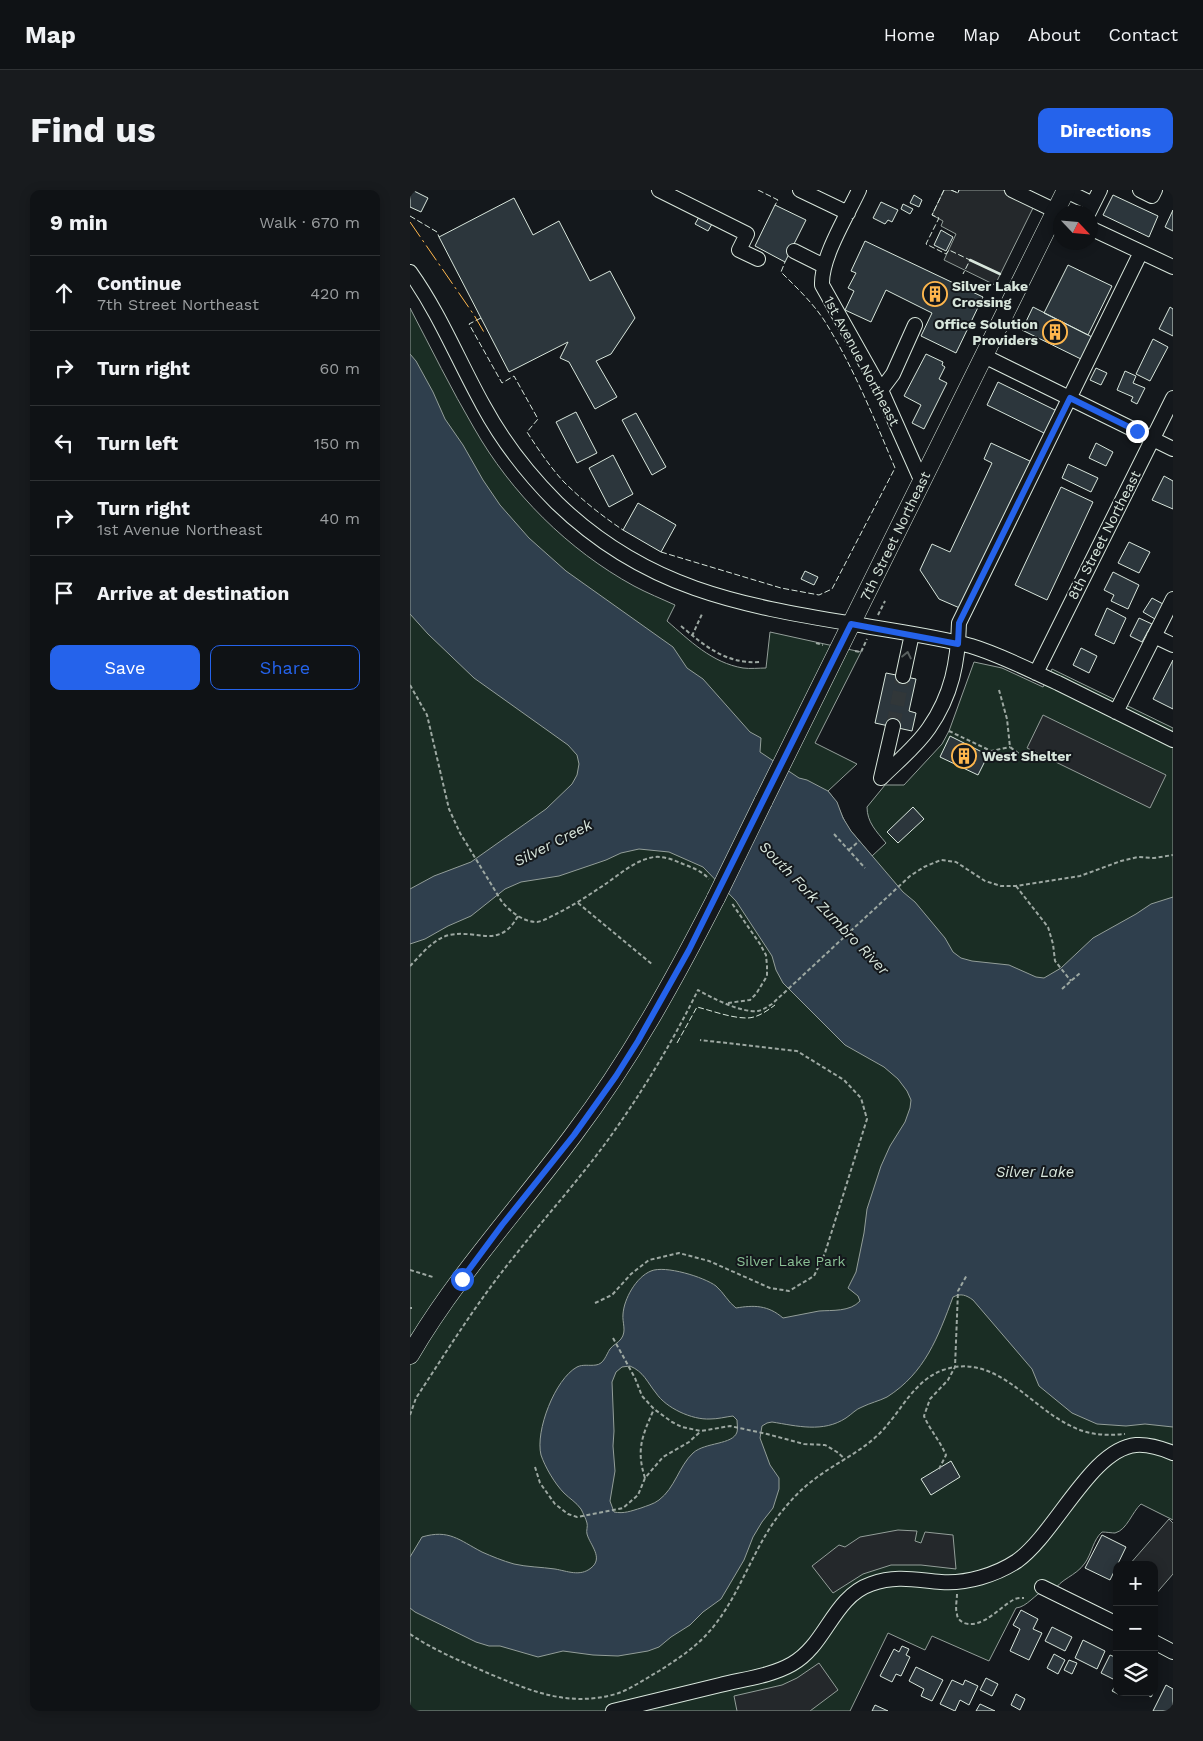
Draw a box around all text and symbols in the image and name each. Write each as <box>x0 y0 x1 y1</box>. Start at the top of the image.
text: Map <box>25 21 76 49</box>
text: Home <box>884 24 935 45</box>
text: Map <box>963 24 1000 45</box>
text: About <box>1028 24 1080 45</box>
text: Contact <box>1108 24 1178 45</box>
button: Directions <box>1038 108 1173 153</box>
text: Find us <box>30 109 156 151</box>
north arrow <box>1053 205 1098 250</box>
text: 9 min <box>50 210 108 235</box>
text: Walk · 670 m <box>259 213 360 232</box>
text: Continue <box>97 272 181 295</box>
place label: Silver Lake Crossing <box>952 278 1028 310</box>
icon: ahead <box>50 279 78 307</box>
building icon: Silver Lake Crossing <box>922 281 948 307</box>
text: 420 m <box>310 284 360 303</box>
street label: 1st Avenue Northeast <box>821 293 903 429</box>
text: 7th Street Northeast <box>97 295 259 314</box>
place label: Office Solution Providers <box>934 316 1039 348</box>
building icon: Office Solution Providers <box>1042 319 1068 345</box>
icon: right <box>50 354 78 382</box>
text: Turn right <box>97 357 190 380</box>
text: 60 m <box>320 359 360 378</box>
route end <box>1126 420 1149 443</box>
icon: left <box>50 429 78 457</box>
text: Turn left <box>97 432 178 455</box>
text: 150 m <box>314 434 360 453</box>
street label: 8th Street Northeast <box>1065 468 1144 602</box>
street label: 7th Street Northeast <box>857 469 933 603</box>
text: Turn right <box>97 497 190 520</box>
icon: right <box>50 504 78 532</box>
text: 40 m <box>320 509 360 528</box>
text: 1st Avenue Northeast <box>97 520 263 539</box>
icon: arrive <box>50 579 78 607</box>
text: Arrive at destination <box>97 582 289 605</box>
button: Save <box>50 645 200 690</box>
button: Share <box>210 645 360 690</box>
one-way arrow <box>901 651 912 660</box>
building icon: West Shelter <box>951 743 977 769</box>
place label: West Shelter <box>982 748 1071 764</box>
water label: Silver Creek <box>511 815 596 870</box>
water label: South Fork Zumbro River <box>755 837 893 979</box>
water label: Silver Lake <box>996 1163 1074 1181</box>
park label: Silver Lake Park <box>736 1253 846 1269</box>
route start <box>451 1268 474 1291</box>
map controls <box>1113 1561 1158 1696</box>
button: + <box>1113 1561 1158 1606</box>
button: − <box>1113 1606 1158 1651</box>
button: layers <box>1113 1651 1158 1696</box>

